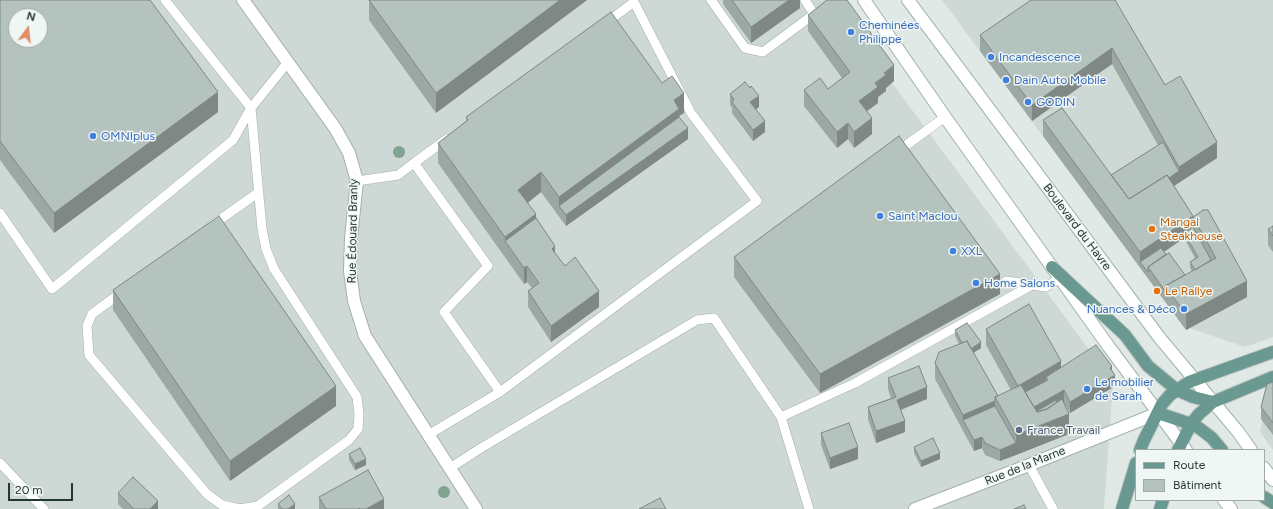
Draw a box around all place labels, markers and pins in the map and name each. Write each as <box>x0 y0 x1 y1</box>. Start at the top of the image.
place label: Cheminées Philippe <box>859 18 919 46</box>
marker: Cheminées Philippe <box>846 27 856 37</box>
place label: Incandescence <box>999 50 1080 64</box>
marker: Incandescence <box>986 52 996 62</box>
place label: Dain Auto Mobile <box>1014 73 1106 87</box>
marker: Dain Auto Mobile <box>1001 75 1011 85</box>
place label: GODIN <box>1036 95 1075 109</box>
marker: GODIN <box>1023 97 1033 107</box>
place label: OMNIplus <box>101 129 155 143</box>
marker: OMNIplus <box>88 131 98 141</box>
place label: Saint Maclou <box>888 209 958 223</box>
marker: Saint Maclou <box>875 211 885 221</box>
place label: Mangal Steakhouse <box>1160 215 1223 243</box>
marker: Mangal Steakhouse <box>1147 224 1157 234</box>
place label: XXL <box>961 244 982 258</box>
marker: XXL <box>948 246 958 256</box>
place label: Home Salons <box>984 276 1055 290</box>
marker: Home Salons <box>971 278 981 288</box>
place label: Le Rallye <box>1165 284 1212 298</box>
marker: Le Rallye <box>1152 286 1162 296</box>
place label: Nuances & Déco <box>1087 302 1176 316</box>
marker: Nuances & Déco <box>1179 304 1189 314</box>
place label: Le mobilier de Sarah <box>1095 375 1154 403</box>
marker: Le mobilier de Sarah <box>1082 384 1092 394</box>
place label: France Travail <box>1027 423 1100 437</box>
marker: France Travail <box>1014 425 1024 435</box>

